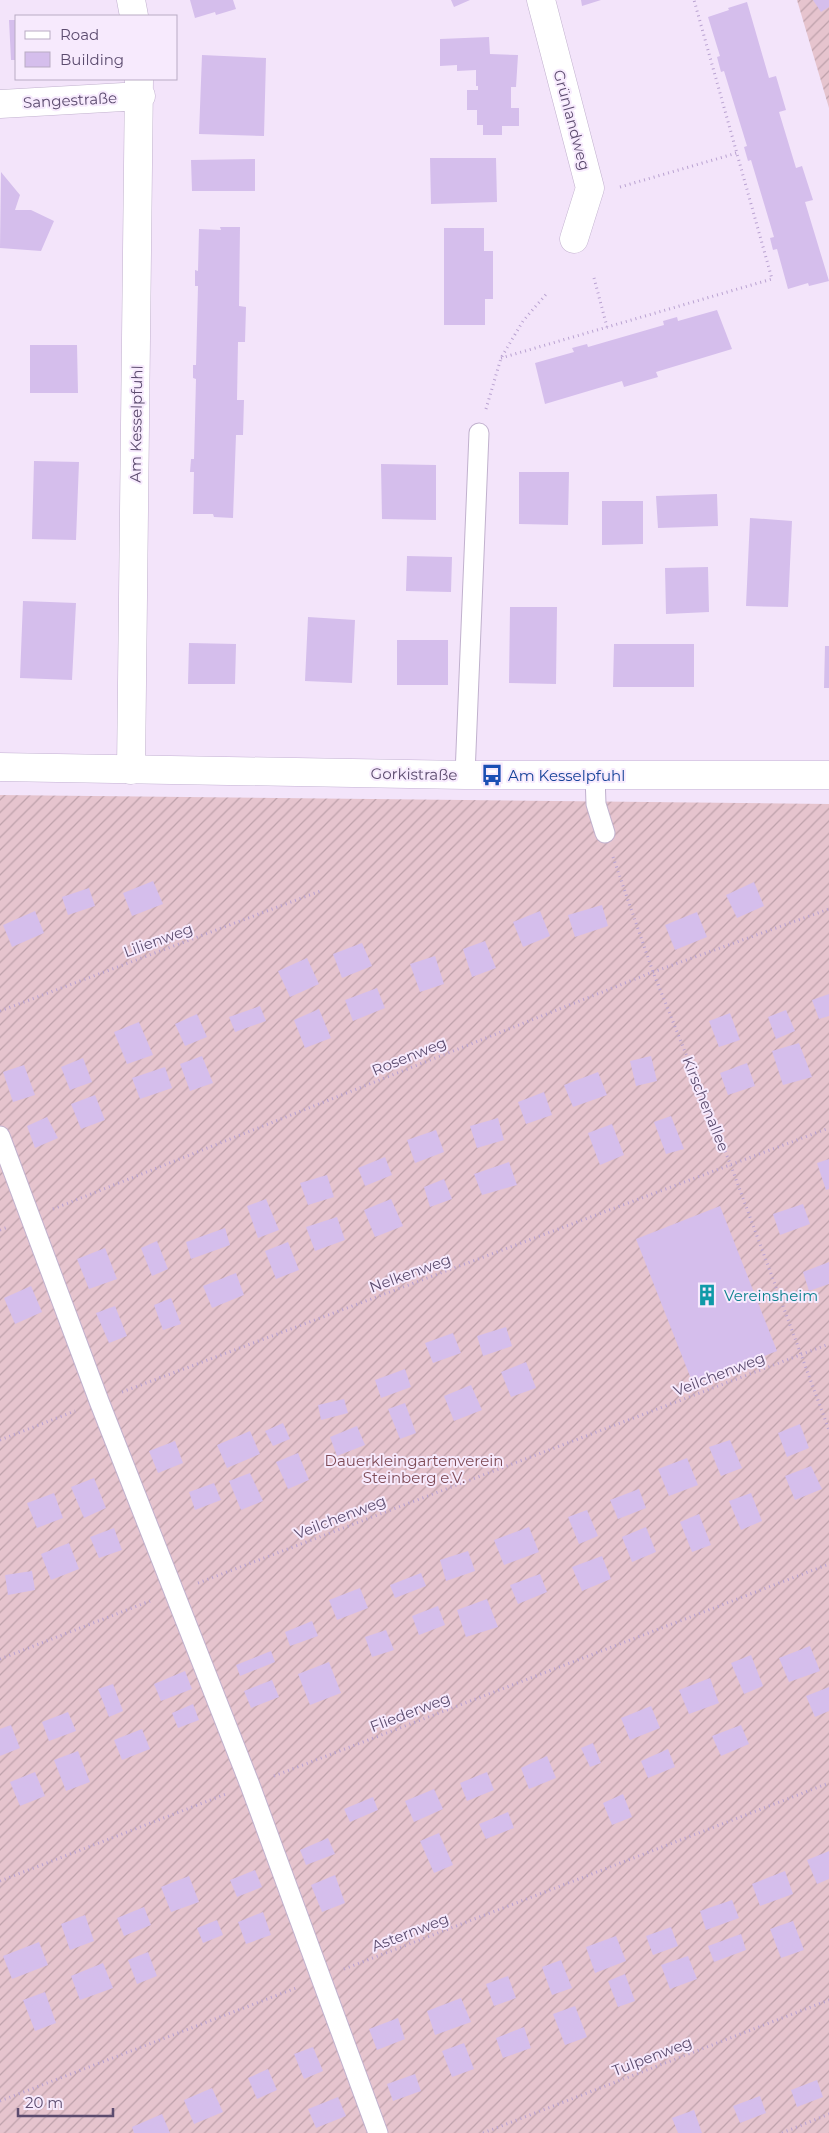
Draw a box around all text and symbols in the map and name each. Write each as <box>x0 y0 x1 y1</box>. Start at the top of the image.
legend <box>15 15 178 80</box>
text: Road <box>60 25 99 44</box>
text: Building <box>60 50 124 69</box>
street label: Grünlandweg <box>549 68 595 172</box>
street label: Sangestraße <box>22 88 118 112</box>
street label: Am Kesselpfuhl <box>125 365 147 483</box>
bus stop icon: Am Kesselpfuhl <box>479 762 505 788</box>
street label: Gorkistraße <box>371 764 457 784</box>
place label: Am Kesselpfuhl <box>508 766 625 785</box>
street label: Lilienweg <box>121 919 195 961</box>
street label: Rosenweg <box>369 1032 449 1080</box>
street label: Kirschenallee <box>678 1054 734 1154</box>
street label: Nelkenweg <box>367 1249 453 1297</box>
building icon: Vereinsheim <box>694 1282 720 1308</box>
place label: Vereinsheim <box>724 1286 818 1305</box>
street label: Veilchenweg <box>671 1348 767 1400</box>
park label: Dauerkleingartenverein Steinberg e.V. <box>325 1451 503 1487</box>
street label: Veilchenweg <box>292 1491 388 1543</box>
street label: Fliederweg <box>367 1688 453 1736</box>
street label: Asternweg <box>369 1909 451 1955</box>
street label: Tulpenweg <box>609 2032 695 2080</box>
scale bar <box>18 2086 112 2118</box>
text: 20 m <box>25 2093 63 2112</box>

